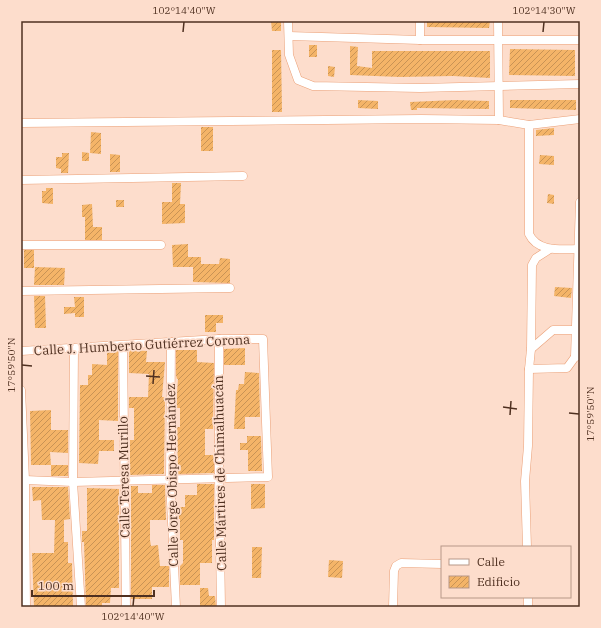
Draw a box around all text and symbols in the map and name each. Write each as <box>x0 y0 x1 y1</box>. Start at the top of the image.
text: 102°14'40"W <box>152 4 216 17</box>
text: 102°14'30"W <box>512 4 576 17</box>
street label: Calle J. Humberto Gutiérrez Corona <box>33 331 251 359</box>
text: 17°59'50"N <box>5 337 18 393</box>
street label: Calle Mártires de Chimalhuacán <box>210 375 230 571</box>
street label: Calle Jorge Obispo Hernández <box>162 383 182 567</box>
text: 17°59'50"N <box>584 386 597 442</box>
street label: Calle Teresa Murillo <box>114 416 134 538</box>
legend <box>441 546 571 598</box>
text: Calle <box>477 554 505 569</box>
scale bar <box>32 572 154 598</box>
text: Edificio <box>477 574 520 589</box>
text: 100 m <box>38 578 74 593</box>
text: 102°14'40"W <box>101 610 165 623</box>

